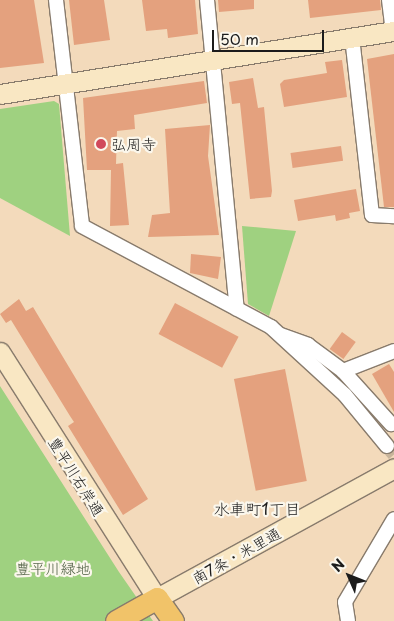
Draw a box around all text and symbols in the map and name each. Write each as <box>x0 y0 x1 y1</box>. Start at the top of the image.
scale bar <box>214 20 326 52</box>
text: 50 m <box>220 27 259 50</box>
place label: 弘周寺 <box>111 135 156 153</box>
marker: 弘周寺 <box>95 138 107 150</box>
street label: 豊平川右岸通 <box>46 433 108 519</box>
district label: 水車町1丁目 <box>213 498 301 518</box>
street label: 南7条・米里通 <box>189 523 283 587</box>
north arrow <box>324 551 374 601</box>
text: N <box>326 554 349 577</box>
park label: 豊平川緑地 <box>16 559 90 577</box>

